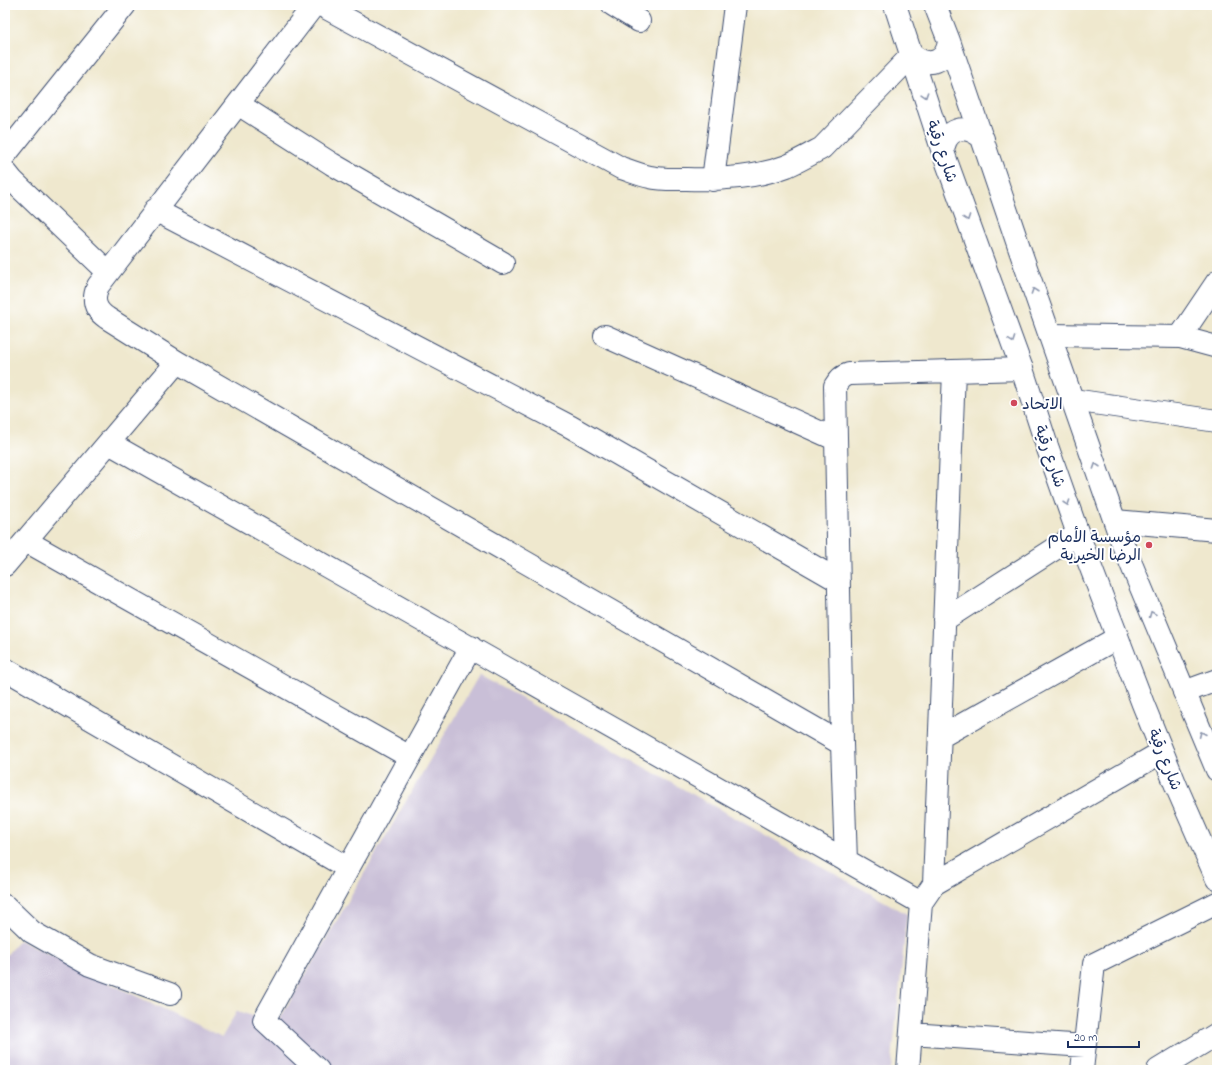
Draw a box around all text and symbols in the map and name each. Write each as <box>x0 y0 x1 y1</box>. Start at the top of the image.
one-way arrow <box>920 91 929 98</box>
street label: شارع رقية <box>919 117 963 186</box>
one-way arrow <box>962 214 971 221</box>
one-way arrow <box>1031 288 1039 295</box>
one-way arrow <box>1007 337 1015 344</box>
place label: الاتحاد <box>1022 393 1063 417</box>
marker: الاتحاد <box>1009 398 1019 408</box>
street label: شارع رقية <box>1027 422 1071 491</box>
one-way arrow <box>1092 463 1101 470</box>
one-way arrow <box>1062 499 1071 506</box>
place label: مؤسسة الأمام الرضا الخيرية <box>1047 526 1141 568</box>
marker: مؤسسة الأمام الرضا الخيرية <box>1144 540 1154 550</box>
one-way arrow <box>1148 611 1156 618</box>
street label: شارع رقية <box>1141 725 1187 794</box>
one-way arrow <box>1198 731 1206 738</box>
scale bar <box>1068 1023 1139 1049</box>
text: 20 m <box>1074 1029 1097 1047</box>

